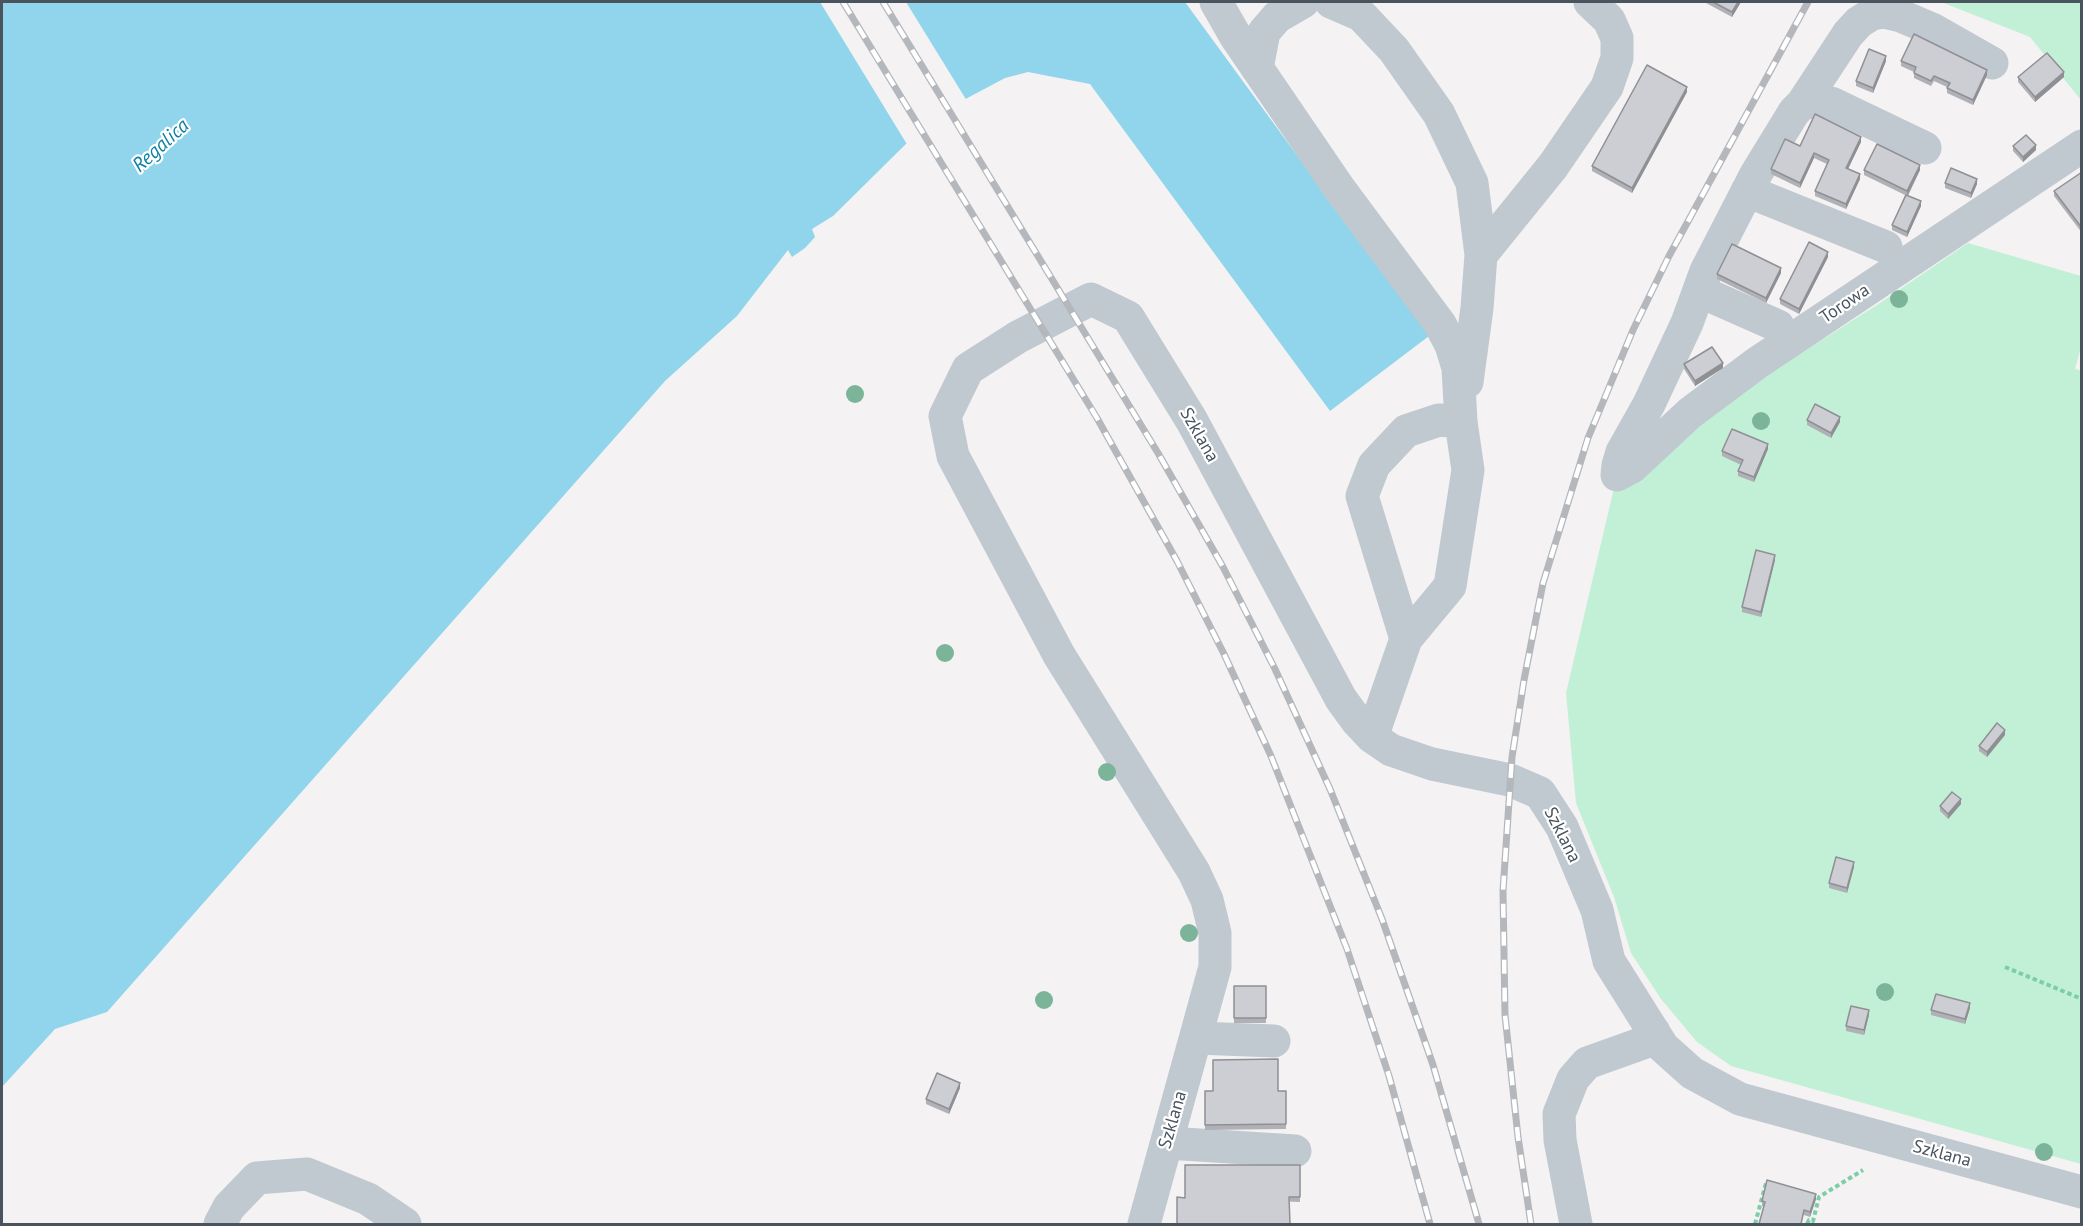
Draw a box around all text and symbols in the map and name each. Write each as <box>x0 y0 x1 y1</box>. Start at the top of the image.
water label: Regalica <box>128 114 194 178</box>
street label: Torowa <box>1816 280 1874 328</box>
street label: Szklana <box>1175 404 1223 466</box>
street label: Szklana <box>1539 804 1585 866</box>
street label: Szklana <box>1154 1089 1192 1151</box>
street label: Szklana <box>1911 1136 1973 1172</box>

